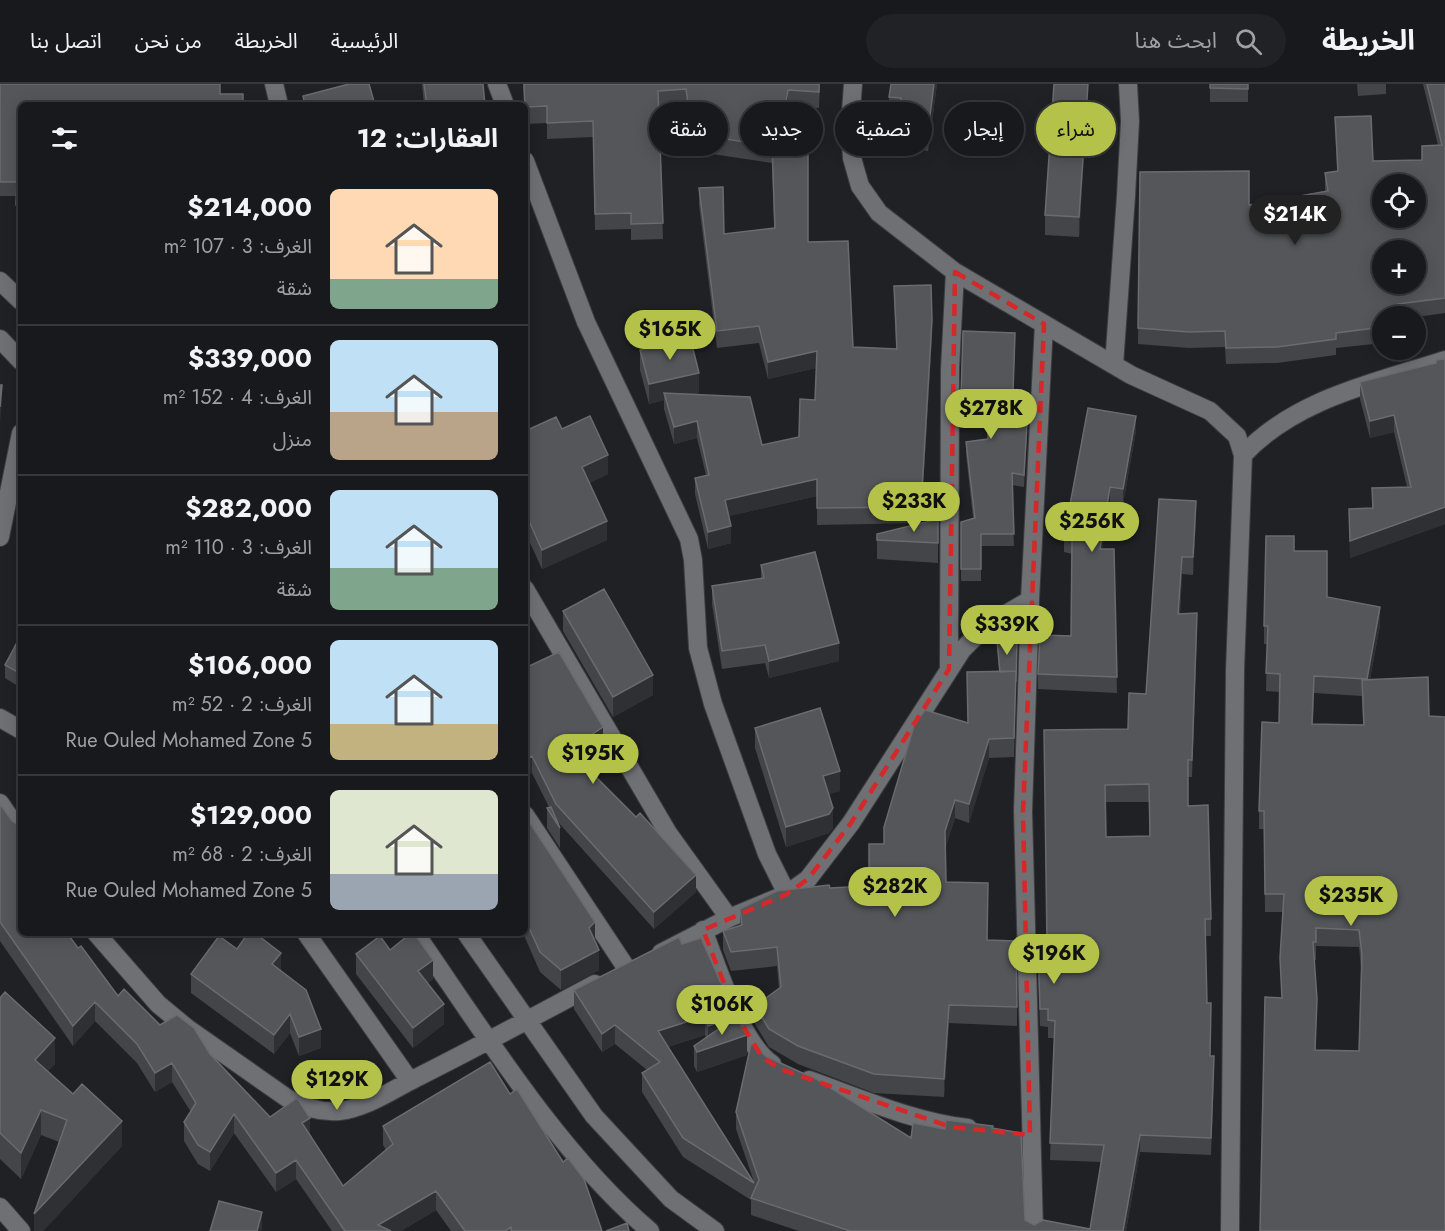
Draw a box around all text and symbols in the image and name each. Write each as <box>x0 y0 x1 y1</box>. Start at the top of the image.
search box <box>866 14 1286 68</box>
text: الخريطة <box>1322 20 1415 61</box>
text: ابحث هنا <box>1135 24 1217 56</box>
icon: search <box>1232 25 1265 58</box>
text: اتصل بنا <box>30 26 102 56</box>
text: من نحن <box>135 26 202 56</box>
text: الخريطة <box>235 26 298 56</box>
text: الرئيسية <box>331 26 398 56</box>
chip: شقة <box>649 102 728 156</box>
chip: جديد <box>740 102 823 156</box>
chip: تصفية <box>835 102 932 156</box>
chip: إيجار <box>944 102 1024 156</box>
chip: شراء <box>1036 102 1116 156</box>
text: العقارات: 12 <box>357 119 498 157</box>
icon: filters <box>48 122 81 155</box>
map controls <box>1372 174 1426 360</box>
button: locate <box>1372 174 1426 228</box>
text: $214,000 <box>187 188 312 226</box>
pin: $214K <box>1253 195 1337 246</box>
text: $214K <box>1263 200 1327 229</box>
icon: home <box>378 213 450 285</box>
text: الغرف: 3 · 107 m² <box>164 232 312 261</box>
button: + <box>1372 240 1426 294</box>
text: شقة <box>277 274 312 303</box>
button: − <box>1372 306 1426 360</box>
pin: $165K <box>628 310 712 361</box>
text: $165K <box>639 315 701 344</box>
text: $339,000 <box>188 339 312 377</box>
icon: home <box>378 364 450 436</box>
text: الغرف: 4 · 152 m² <box>163 383 312 412</box>
pin: $278K <box>949 389 1033 440</box>
text: $278K <box>959 394 1023 423</box>
text: منزل <box>273 425 312 454</box>
pin: $233K <box>872 482 956 533</box>
text: $233K <box>882 487 946 516</box>
text: $282,000 <box>185 489 312 527</box>
pin: $256K <box>1050 502 1134 553</box>
text: $256K <box>1059 507 1125 536</box>
icon: home <box>378 514 450 586</box>
text: الغرف: 3 · 110 m² <box>165 533 312 562</box>
text: شقة <box>277 575 312 604</box>
pin: $339K <box>965 605 1049 656</box>
text: $339K <box>975 610 1039 639</box>
text: $106,000 <box>188 646 312 684</box>
icon: home <box>378 664 450 736</box>
text: الغرف: 2 · 52 m² <box>172 690 312 719</box>
text: Rue Ouled Mohamed Zone 5 <box>66 726 312 755</box>
pin: $195K <box>551 734 635 785</box>
text: $195K <box>562 739 624 768</box>
text: $129,000 <box>190 796 312 834</box>
icon: home <box>378 814 450 886</box>
text: الغرف: 2 · 68 m² <box>172 840 312 869</box>
pin: $282K <box>853 867 937 918</box>
text: $282K <box>862 872 928 901</box>
text: Rue Ouled Mohamed Zone 5 <box>66 876 312 905</box>
pin: $235K <box>1309 876 1393 927</box>
text: $235K <box>1319 881 1383 910</box>
pin: $196K <box>1012 934 1096 985</box>
text: $196K <box>1022 939 1086 968</box>
pin: $106K <box>680 985 764 1036</box>
text: $106K <box>690 990 754 1019</box>
pin: $129K <box>295 1060 379 1111</box>
text: $129K <box>305 1065 369 1094</box>

